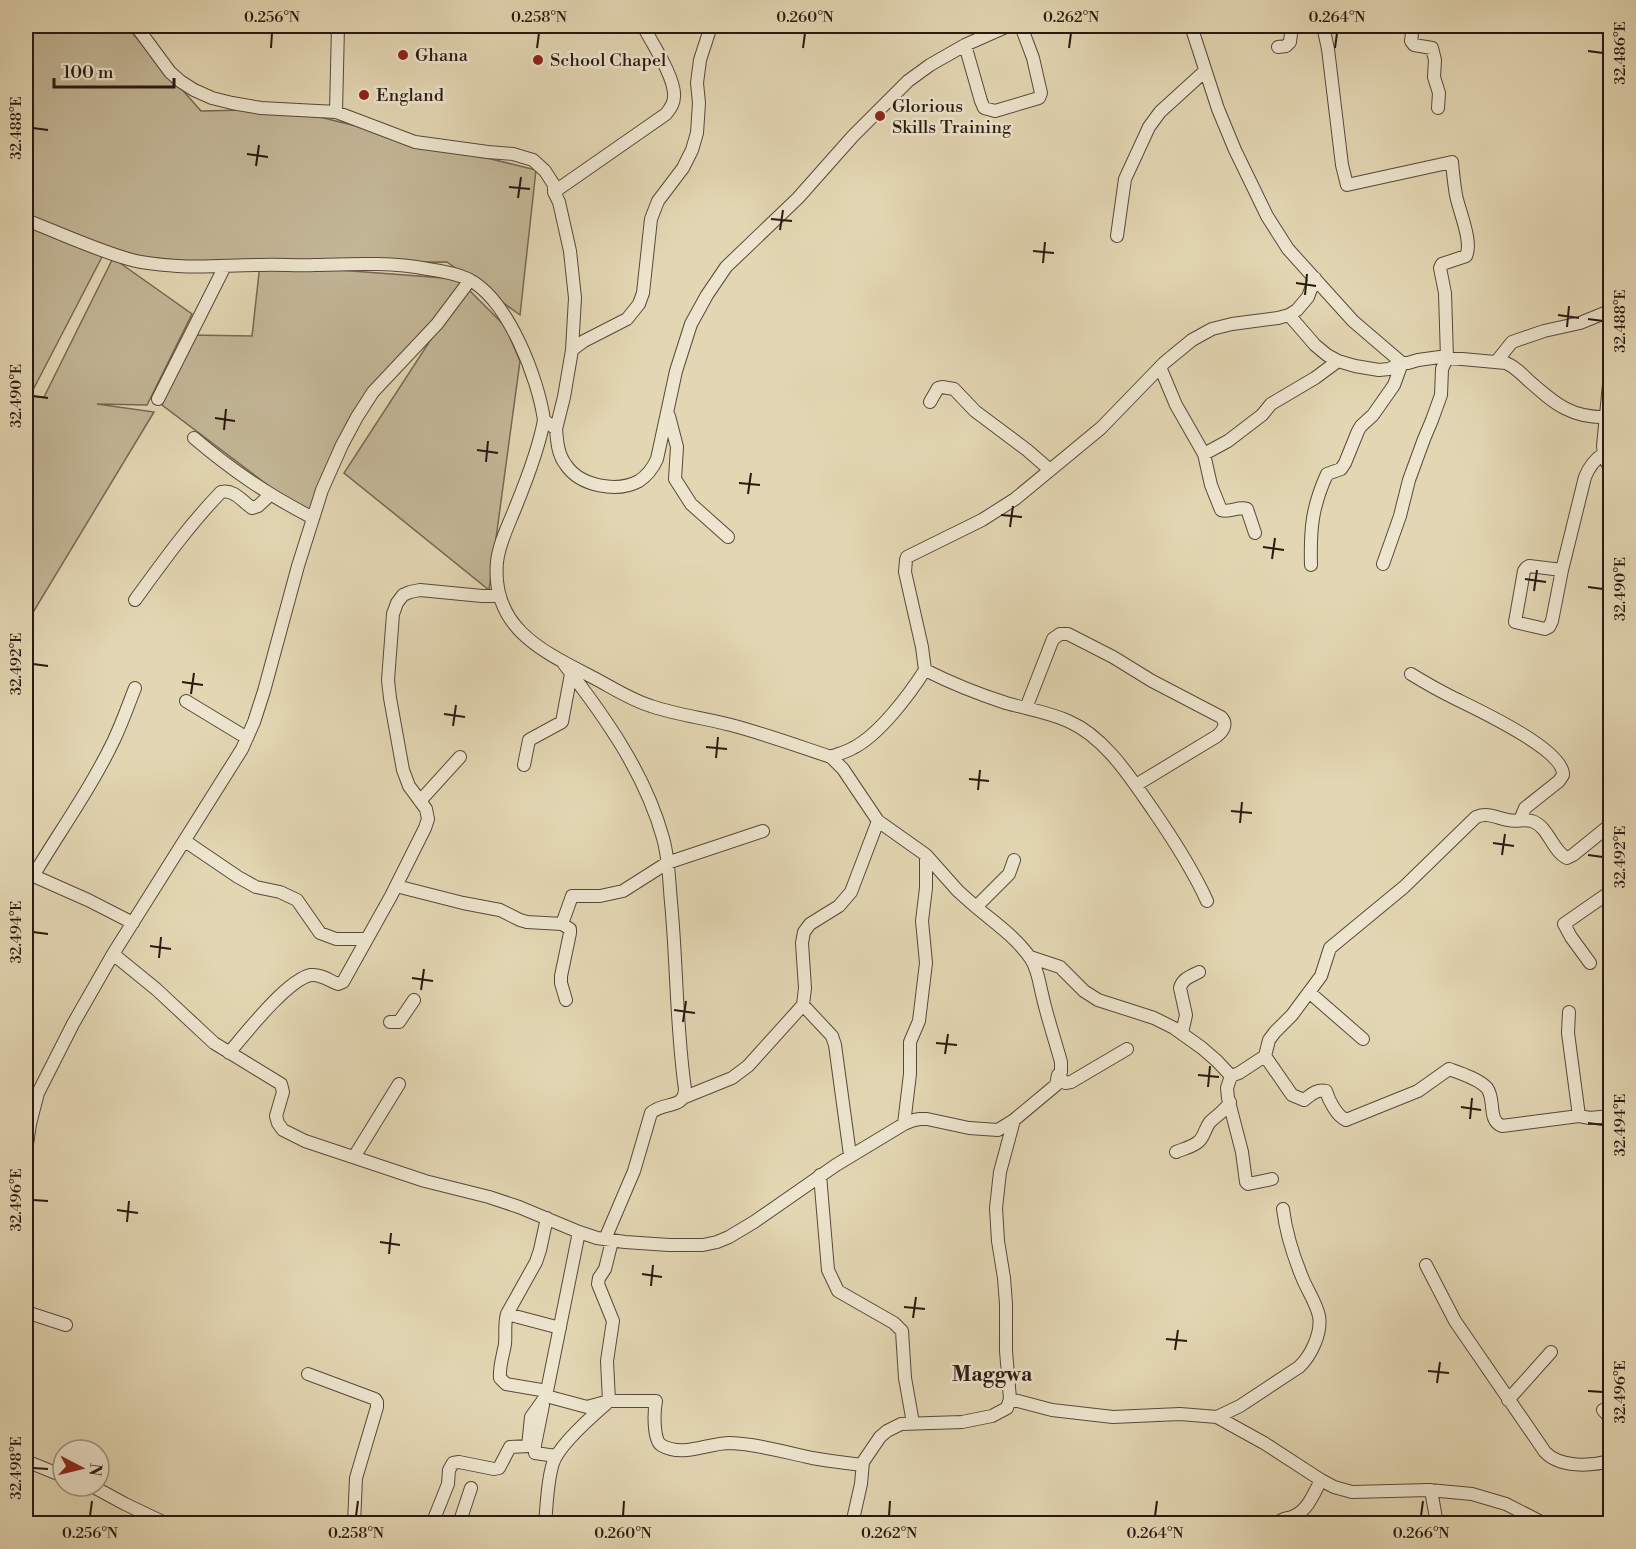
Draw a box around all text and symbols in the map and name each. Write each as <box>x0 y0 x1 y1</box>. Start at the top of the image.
text: 0.256°N <box>244 8 300 27</box>
text: 0.258°N <box>511 8 567 27</box>
text: 0.260°N <box>776 8 834 27</box>
text: 0.262°N <box>1043 8 1099 27</box>
text: 0.264°N <box>1309 8 1365 27</box>
text: 32.486°E <box>1611 21 1630 85</box>
place label: Ghana <box>415 44 469 67</box>
marker: Ghana <box>396 48 410 62</box>
place label: School Chapel <box>550 49 667 72</box>
scale bar <box>54 51 174 89</box>
marker: School Chapel <box>531 53 545 67</box>
text: 100 m <box>63 61 114 84</box>
place label: England <box>376 84 445 107</box>
marker: England <box>357 88 371 102</box>
place label: Glorious Skills Training <box>892 95 1012 139</box>
text: 32.488°E <box>7 96 26 160</box>
marker: Glorious Skills Training <box>873 109 887 123</box>
text: 32.488°E <box>1611 289 1630 353</box>
text: 32.490°E <box>7 364 26 428</box>
text: 32.490°E <box>1611 557 1630 621</box>
text: 32.492°E <box>7 633 26 695</box>
text: 32.492°E <box>1611 826 1630 888</box>
text: 32.494°E <box>7 901 26 963</box>
text: 32.494°E <box>1611 1094 1630 1156</box>
text: 32.496°E <box>7 1168 26 1232</box>
text: 32.496°E <box>1611 1360 1630 1424</box>
district label: Maggwa <box>952 1362 1033 1388</box>
text: 32.498°E <box>7 1436 26 1500</box>
north arrow <box>51 1438 111 1498</box>
text: N <box>84 1462 106 1478</box>
text: 0.256°N <box>62 1524 118 1543</box>
text: 0.258°N <box>328 1524 384 1543</box>
text: 0.260°N <box>594 1524 652 1543</box>
text: 0.262°N <box>861 1524 917 1543</box>
text: 0.264°N <box>1127 1524 1183 1543</box>
text: 0.266°N <box>1393 1524 1449 1543</box>

